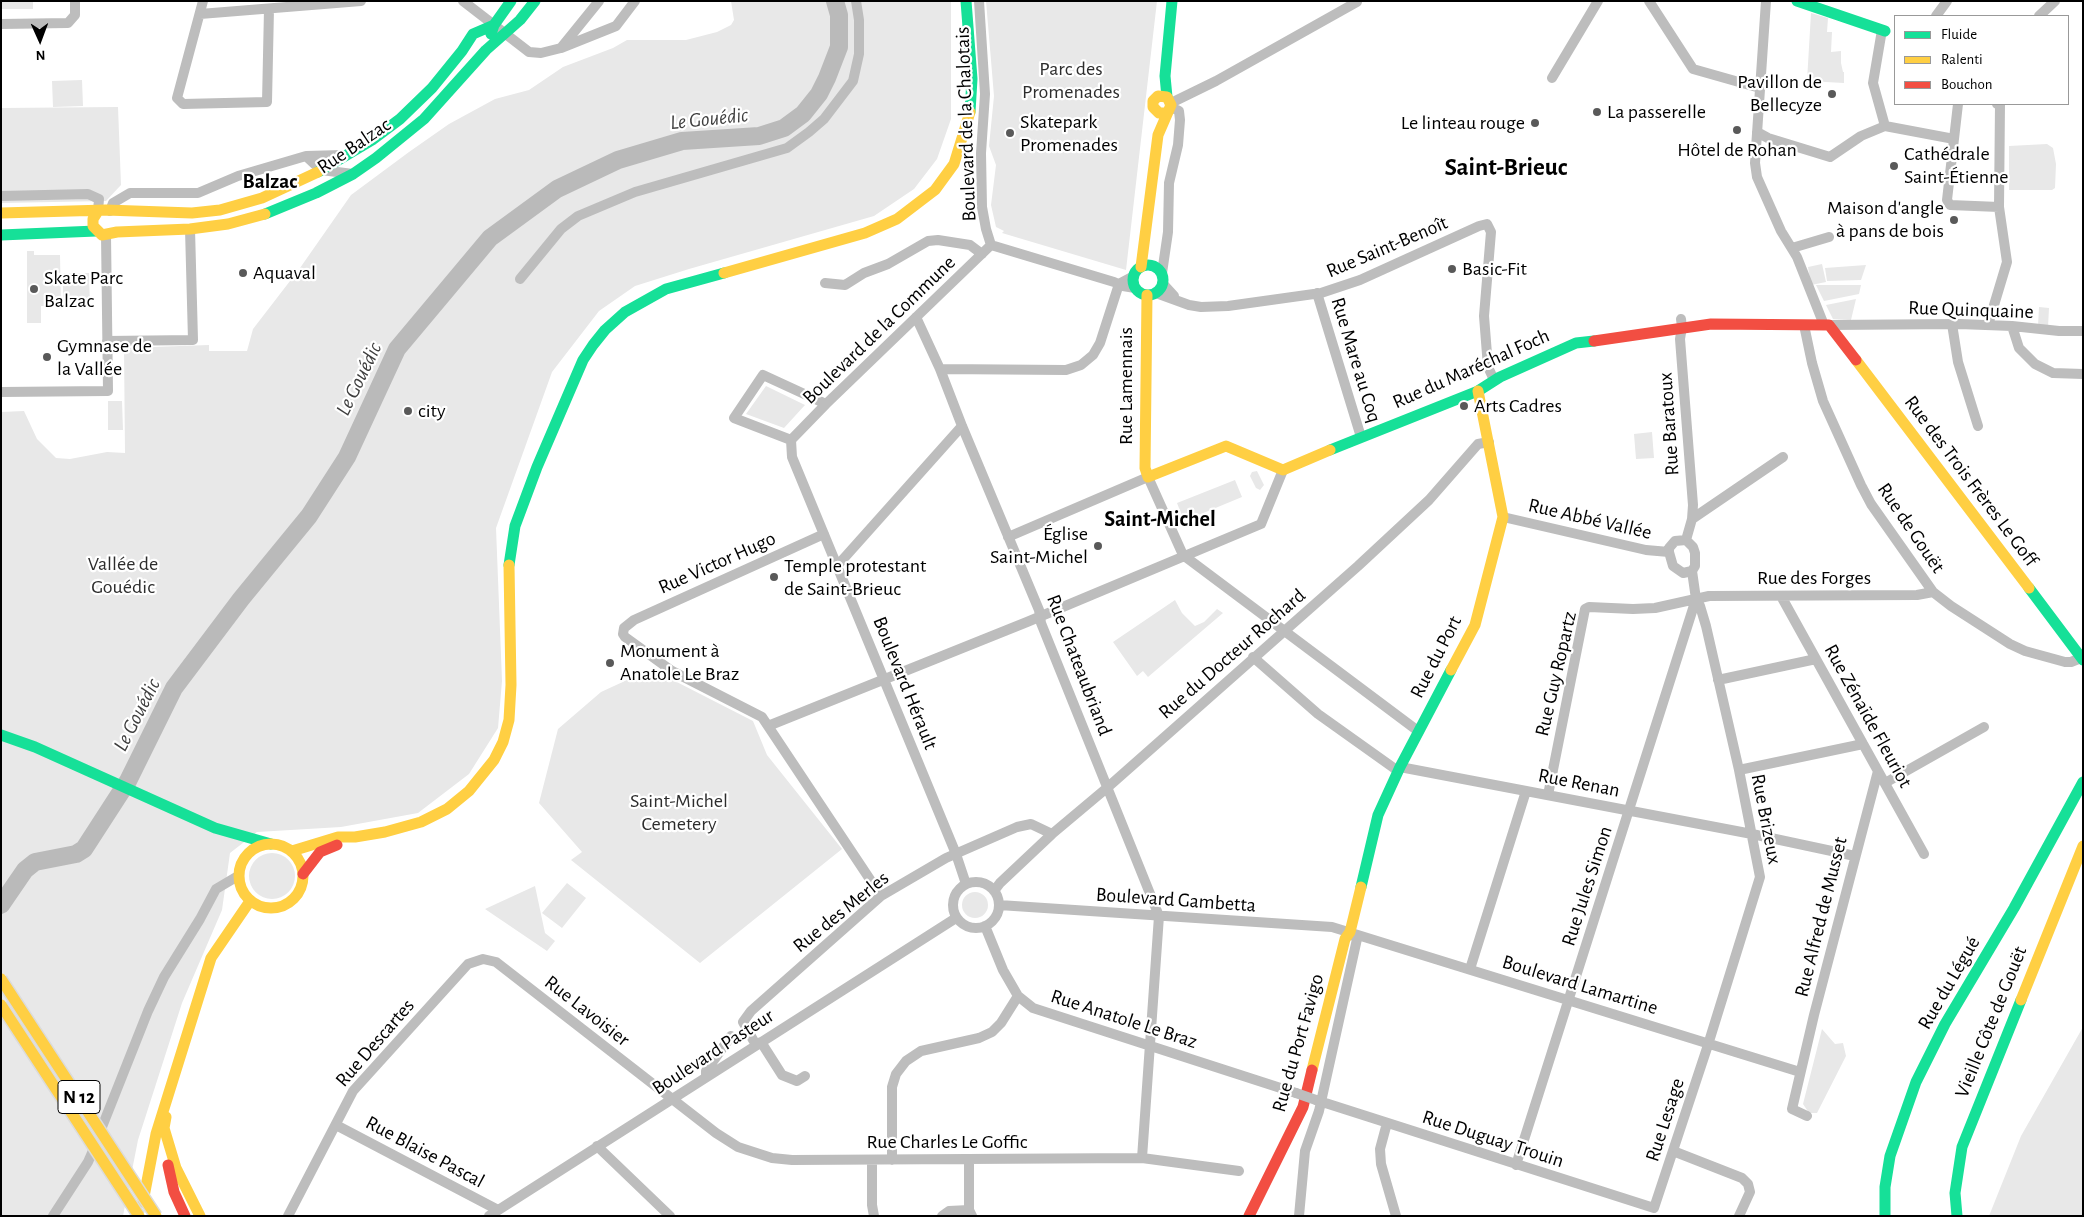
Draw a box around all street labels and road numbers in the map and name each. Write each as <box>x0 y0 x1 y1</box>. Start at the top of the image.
street label: Boulevard de la Chalotais <box>951 26 981 222</box>
street label: Rue Balzac <box>313 113 395 179</box>
street label: Rue Saint-Benoît <box>1323 211 1451 283</box>
street label: Boulevard de la Commune <box>798 251 960 409</box>
street label: Rue Mare au Coq <box>1326 294 1386 426</box>
street label: Rue Quinquaine <box>1908 296 2034 324</box>
street label: Rue du Maréchal Foch <box>1389 324 1553 414</box>
street label: Rue Lamennais <box>1114 327 1138 445</box>
street label: Rue Baratoux <box>1653 372 1685 476</box>
street label: Rue des Trois Frères Le Goff <box>1899 391 2043 571</box>
street label: Rue de Gouët <box>1872 478 1950 578</box>
street label: Rue Abbé Vallée <box>1526 493 1654 545</box>
street label: Rue Victor Hugo <box>655 526 779 600</box>
street label: Rue des Forges <box>1757 566 1871 590</box>
street label: Rue du Docteur Rochard <box>1154 584 1310 724</box>
street label: Rue Chateaubriand <box>1041 591 1117 739</box>
street label: Rue Guy Ropartz <box>1530 609 1582 739</box>
street label: Rue du Port <box>1405 612 1467 702</box>
street label: Boulevard Hérault <box>867 613 943 753</box>
street label: Rue Zénaïde Fleuriot <box>1819 640 1917 792</box>
street label: Rue Renan <box>1536 763 1622 803</box>
street label: Rue Brizeux <box>1746 772 1786 866</box>
street label: Rue Jules Simon <box>1556 823 1618 949</box>
street label: Rue Alfred de Musset <box>1790 834 1852 1000</box>
street label: Rue des Merles <box>788 866 894 958</box>
street label: Boulevard Gambetta <box>1095 882 1257 918</box>
street label: Rue du Légué <box>1913 932 1985 1034</box>
street label: Vieille Côte de Gouët <box>1950 943 2032 1101</box>
street label: Boulevard Lamartine <box>1499 950 1661 1020</box>
street label: Rue Lavoisier <box>540 970 634 1052</box>
street label: Rue du Port Favigo <box>1267 971 1329 1115</box>
street label: Rue Anatole Le Braz <box>1048 984 1200 1054</box>
street label: Rue Descartes <box>330 994 420 1092</box>
street label: Boulevard Pasteur <box>648 1004 778 1100</box>
street label: Rue Lesage <box>1640 1075 1690 1165</box>
road number: N 12 <box>58 1080 100 1114</box>
street label: Rue Duguay Trouin <box>1419 1105 1567 1173</box>
street label: Rue Blaise Pascal <box>361 1111 489 1193</box>
street label: Rue Charles Le Goffic <box>867 1130 1027 1154</box>

